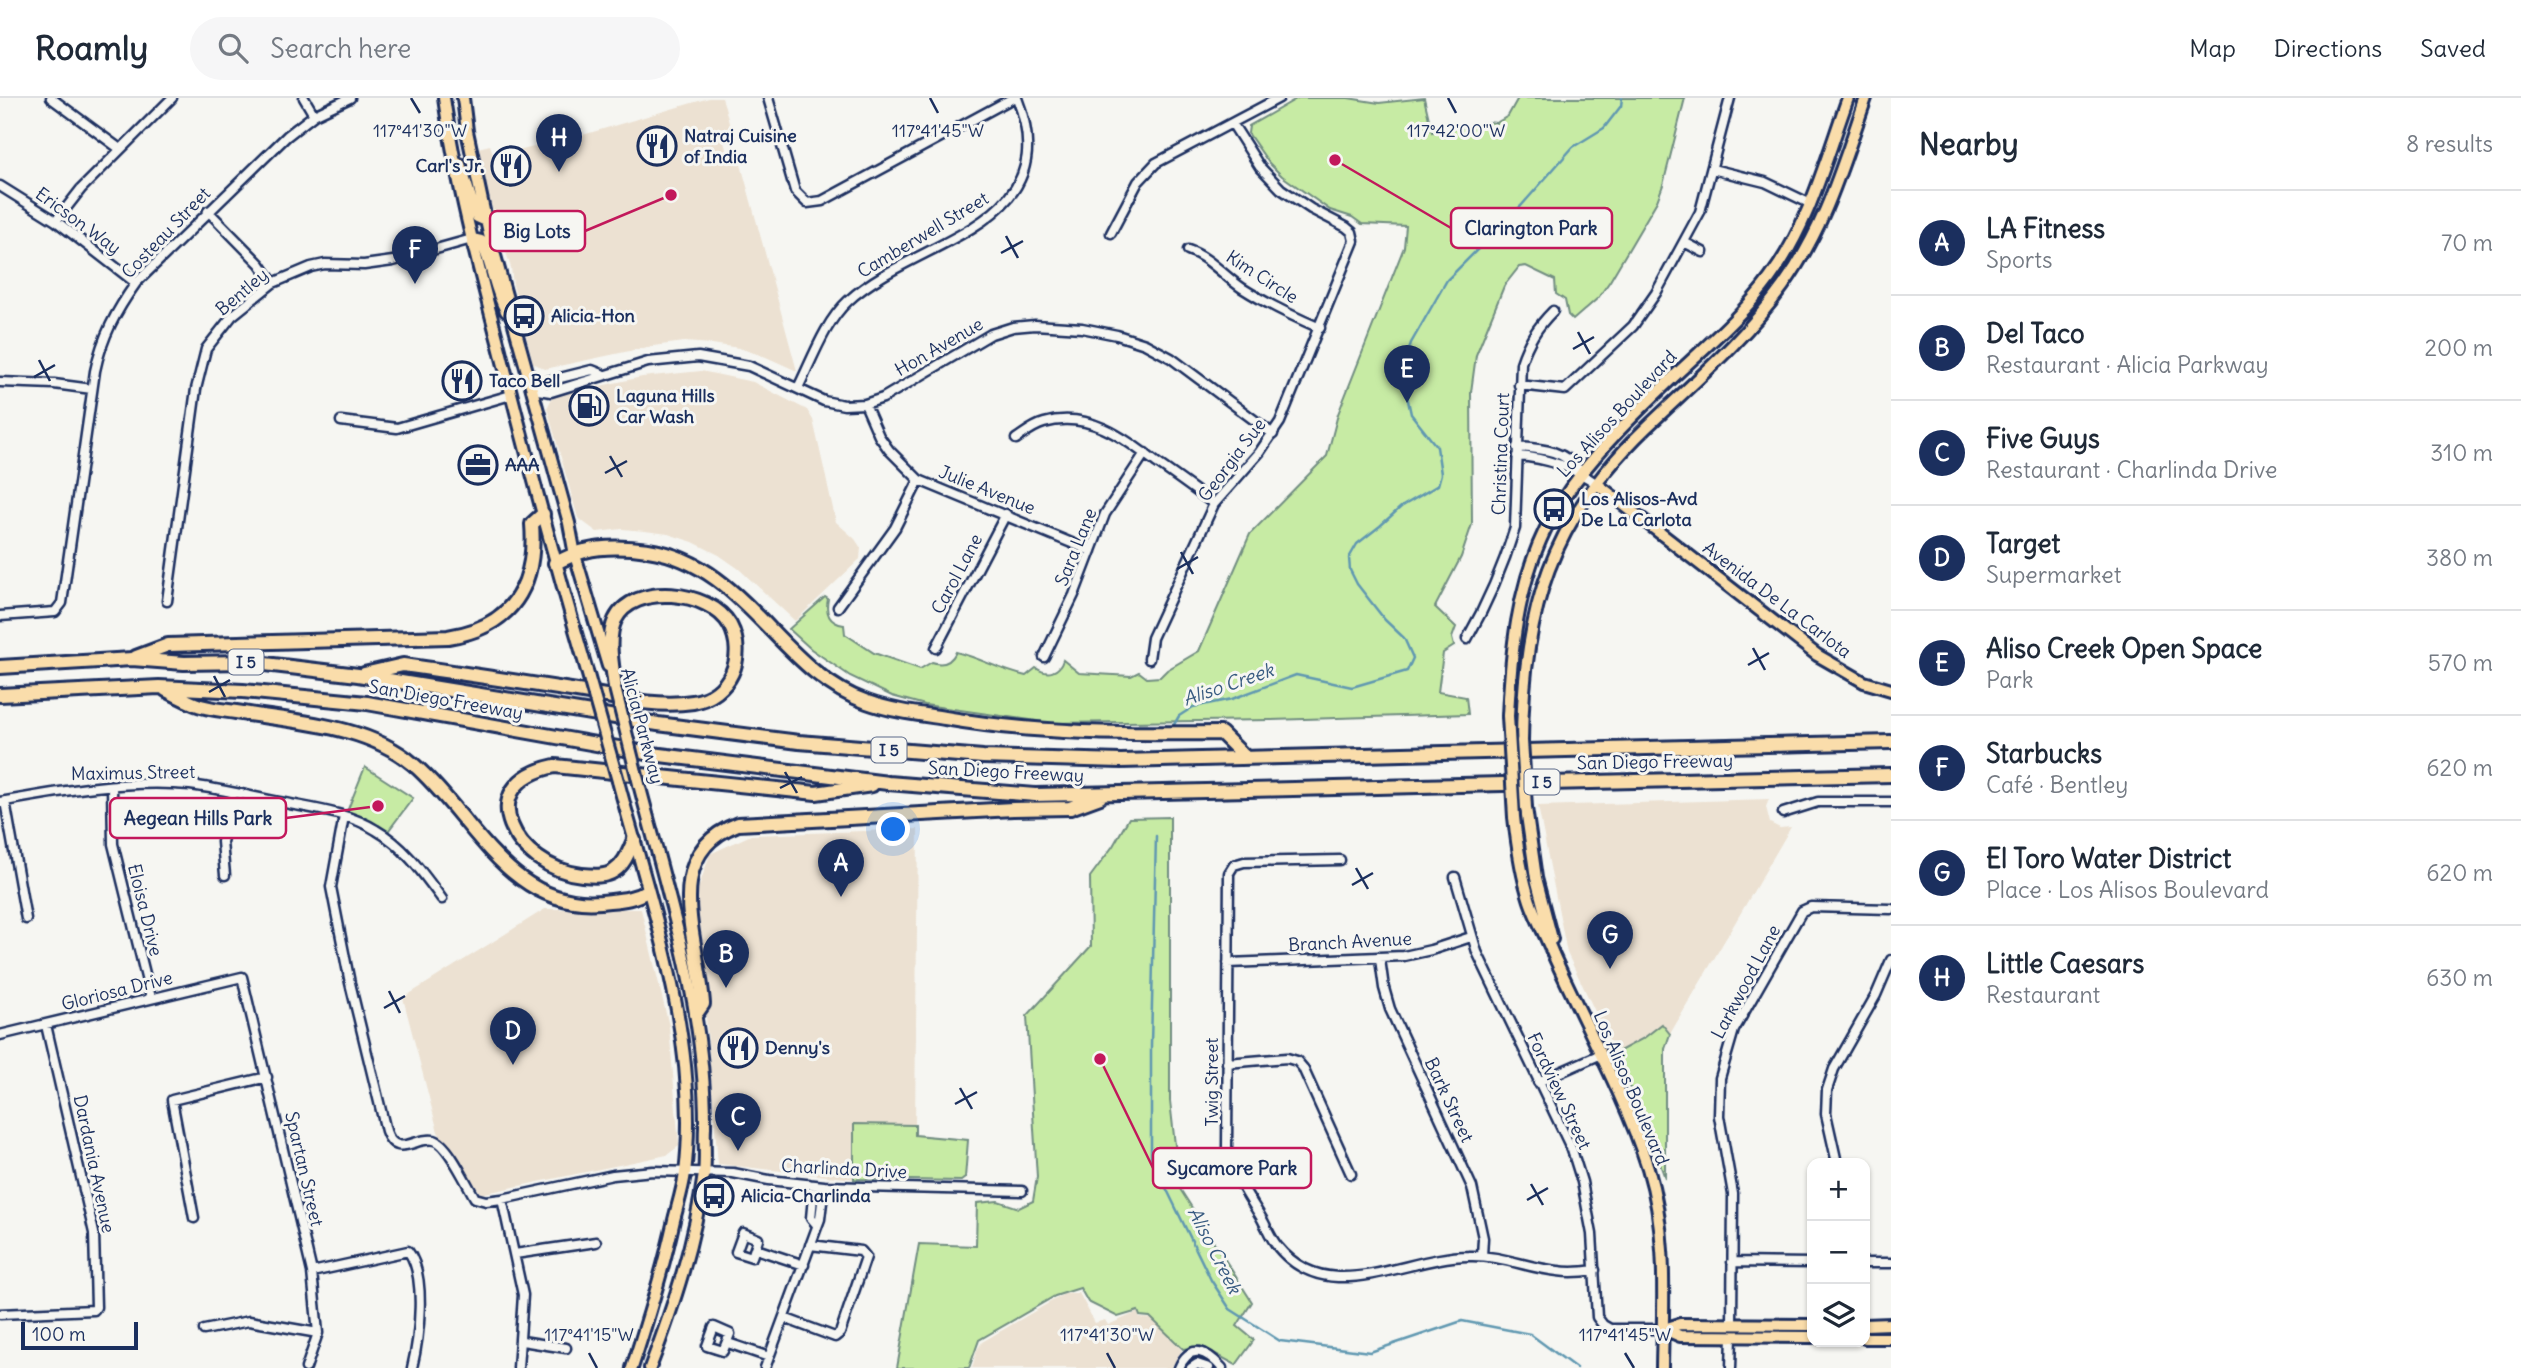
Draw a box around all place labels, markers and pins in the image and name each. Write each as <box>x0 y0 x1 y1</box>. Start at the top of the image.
pin: H <box>536 114 582 172</box>
place label: Natraj Cuisine of India <box>684 124 797 168</box>
restaurant icon: Natraj Cuisine of India <box>636 125 678 167</box>
restaurant icon: Carl's Jr. <box>490 145 532 187</box>
place label: Carl's Jr. <box>416 154 484 177</box>
callout: Clarington Park <box>1451 208 1612 248</box>
callout: Big Lots <box>490 211 585 251</box>
pin: F <box>392 226 438 284</box>
bus stop icon: Alicia-Hon <box>503 295 545 337</box>
place label: Alicia-Hon <box>551 304 636 327</box>
pin: E <box>1384 345 1430 403</box>
restaurant icon: Taco Bell <box>441 360 483 402</box>
place label: Taco Bell <box>489 369 560 392</box>
place label: Laguna Hills Car Wash <box>616 384 715 428</box>
fuel station icon: Laguna Hills Car Wash <box>568 385 610 427</box>
office icon: AAA <box>457 444 499 486</box>
place label: AAA <box>505 453 540 476</box>
place label: Los Alisos-Avd De La Carlota <box>1581 487 1698 531</box>
bus stop icon: Los Alisos-Avd De La Carlota <box>1533 488 1575 530</box>
callout: Aegean Hills Park <box>110 798 286 838</box>
pin: A <box>818 839 864 897</box>
pin: G <box>1587 911 1633 969</box>
pin: B <box>703 930 749 988</box>
pin: D <box>490 1007 536 1065</box>
restaurant icon: Denny's <box>717 1027 759 1069</box>
place label: Denny's <box>765 1036 830 1059</box>
pin: C <box>715 1093 761 1151</box>
callout: Sycamore Park <box>1153 1148 1311 1188</box>
bus stop icon: Alicia-Charlinda <box>693 1175 735 1217</box>
place label: Alicia-Charlinda <box>741 1184 871 1207</box>

